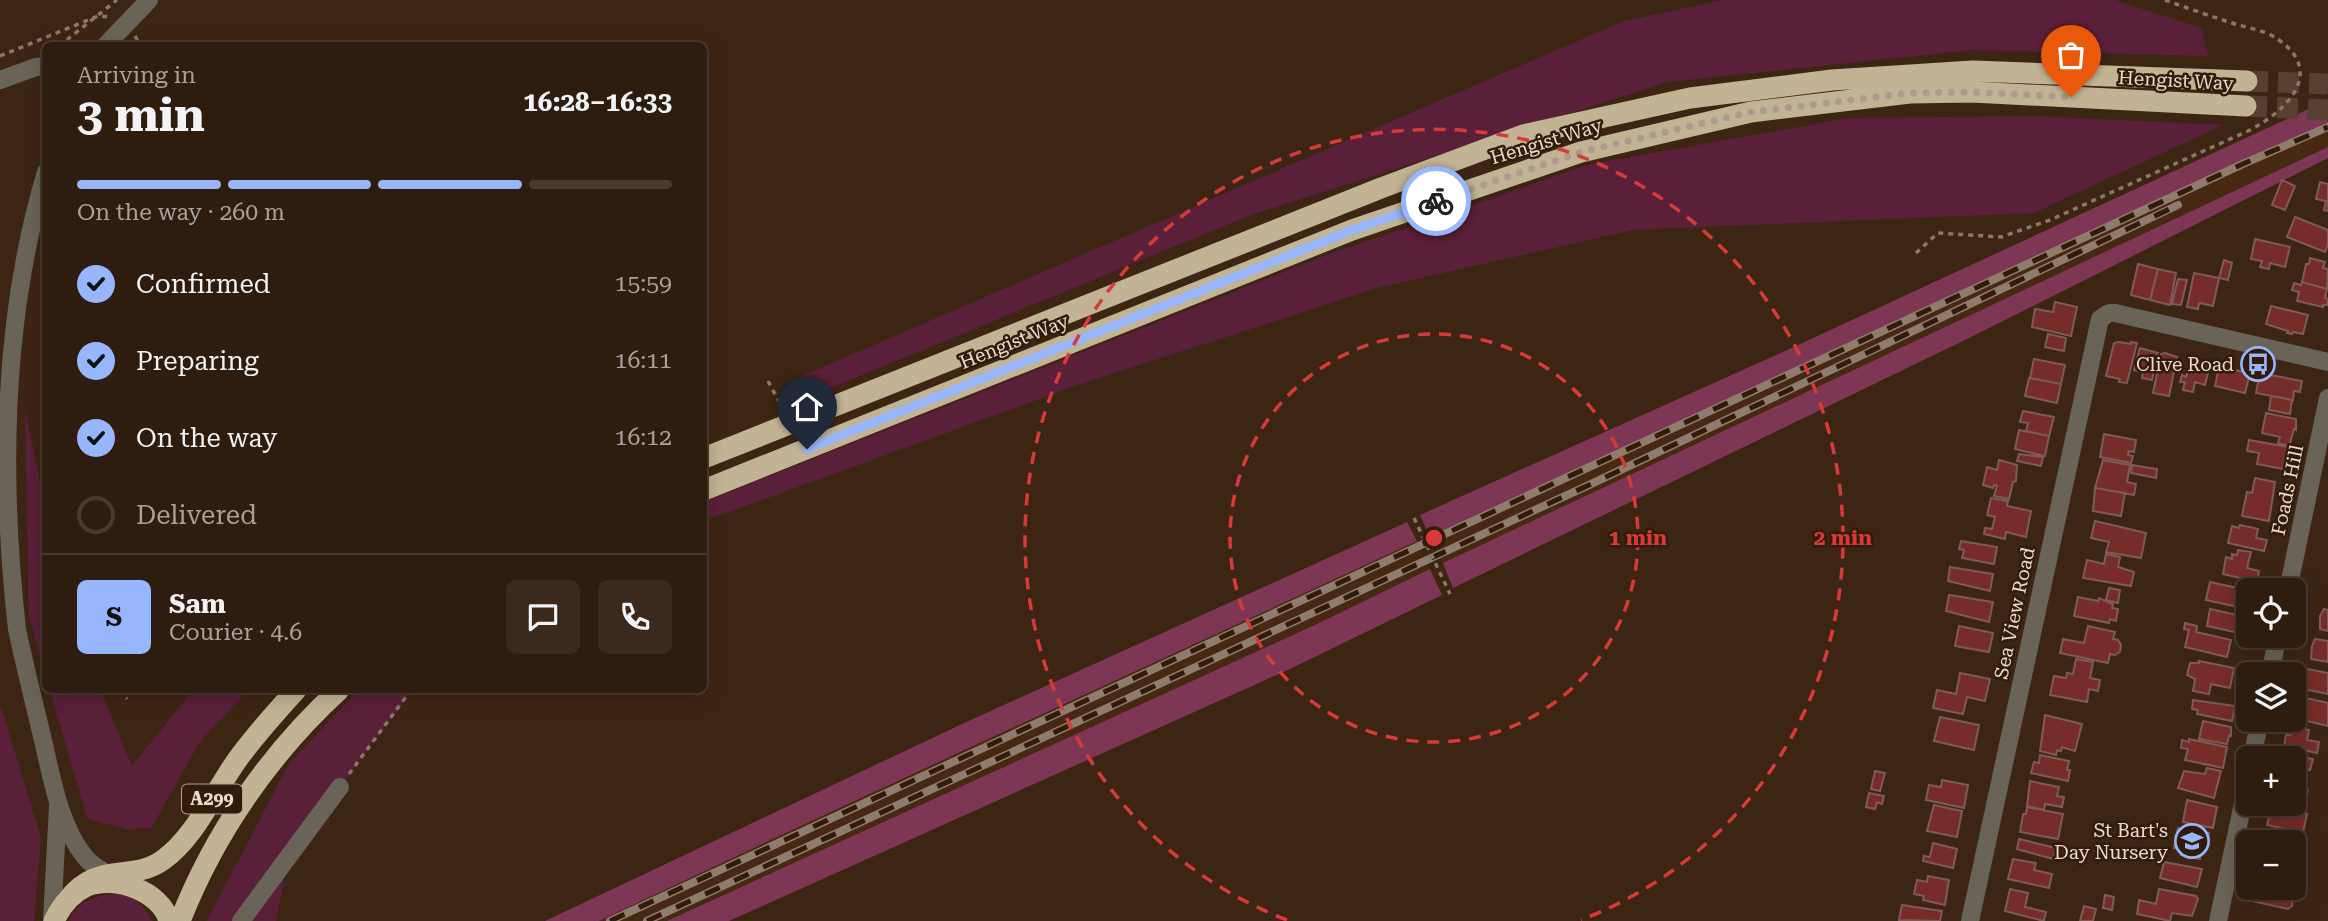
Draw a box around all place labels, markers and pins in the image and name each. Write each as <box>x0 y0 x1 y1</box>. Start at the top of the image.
pin <box>2041 25 2101 97</box>
bus stop icon: Clive Road <box>2239 345 2277 383</box>
place label: Clive Road <box>2136 353 2234 376</box>
pin <box>777 377 837 449</box>
centre of rings <box>1422 526 1446 550</box>
place label: St Bart's Day Nursery <box>2054 819 2169 864</box>
school or university icon: St Bart's Day Nursery <box>2173 822 2211 860</box>

